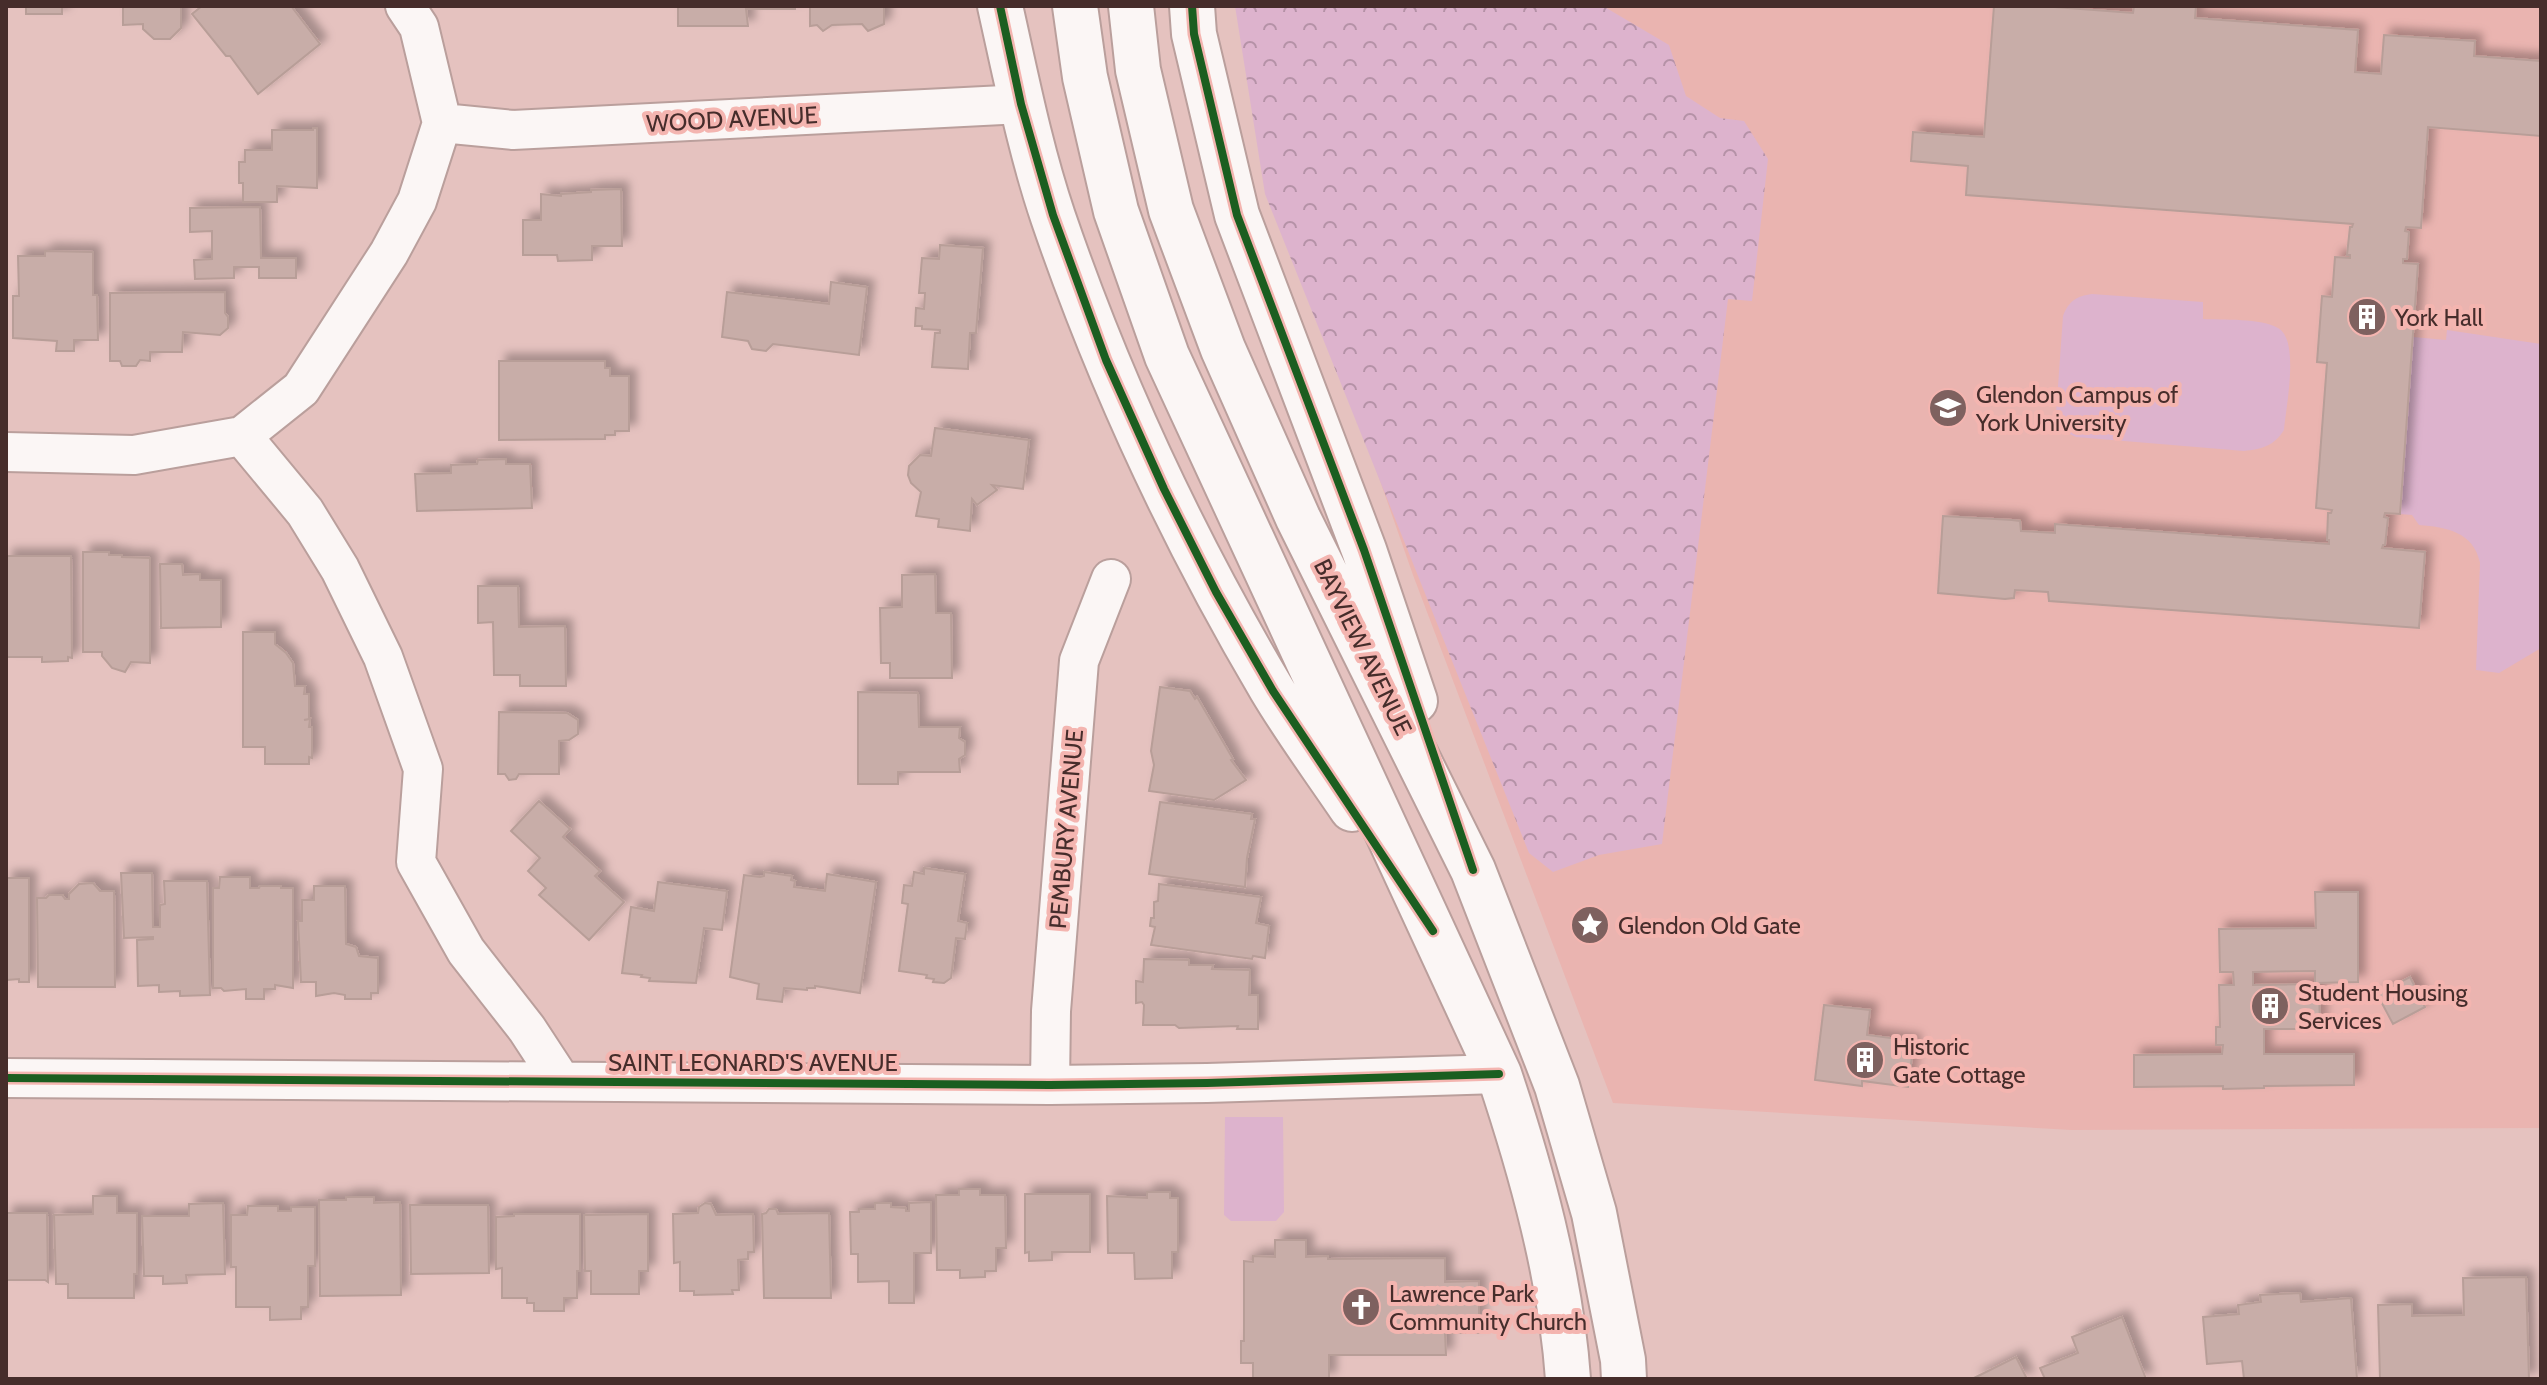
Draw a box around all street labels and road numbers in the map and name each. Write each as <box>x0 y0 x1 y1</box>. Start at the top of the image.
street label: WOOD AVENUE <box>646 100 818 138</box>
street label: BAYVIEW AVENUE <box>1308 554 1418 740</box>
street label: PEMBURY AVENUE <box>1043 728 1089 930</box>
street label: SAINT LEONARD'S AVENUE <box>608 1048 898 1077</box>

